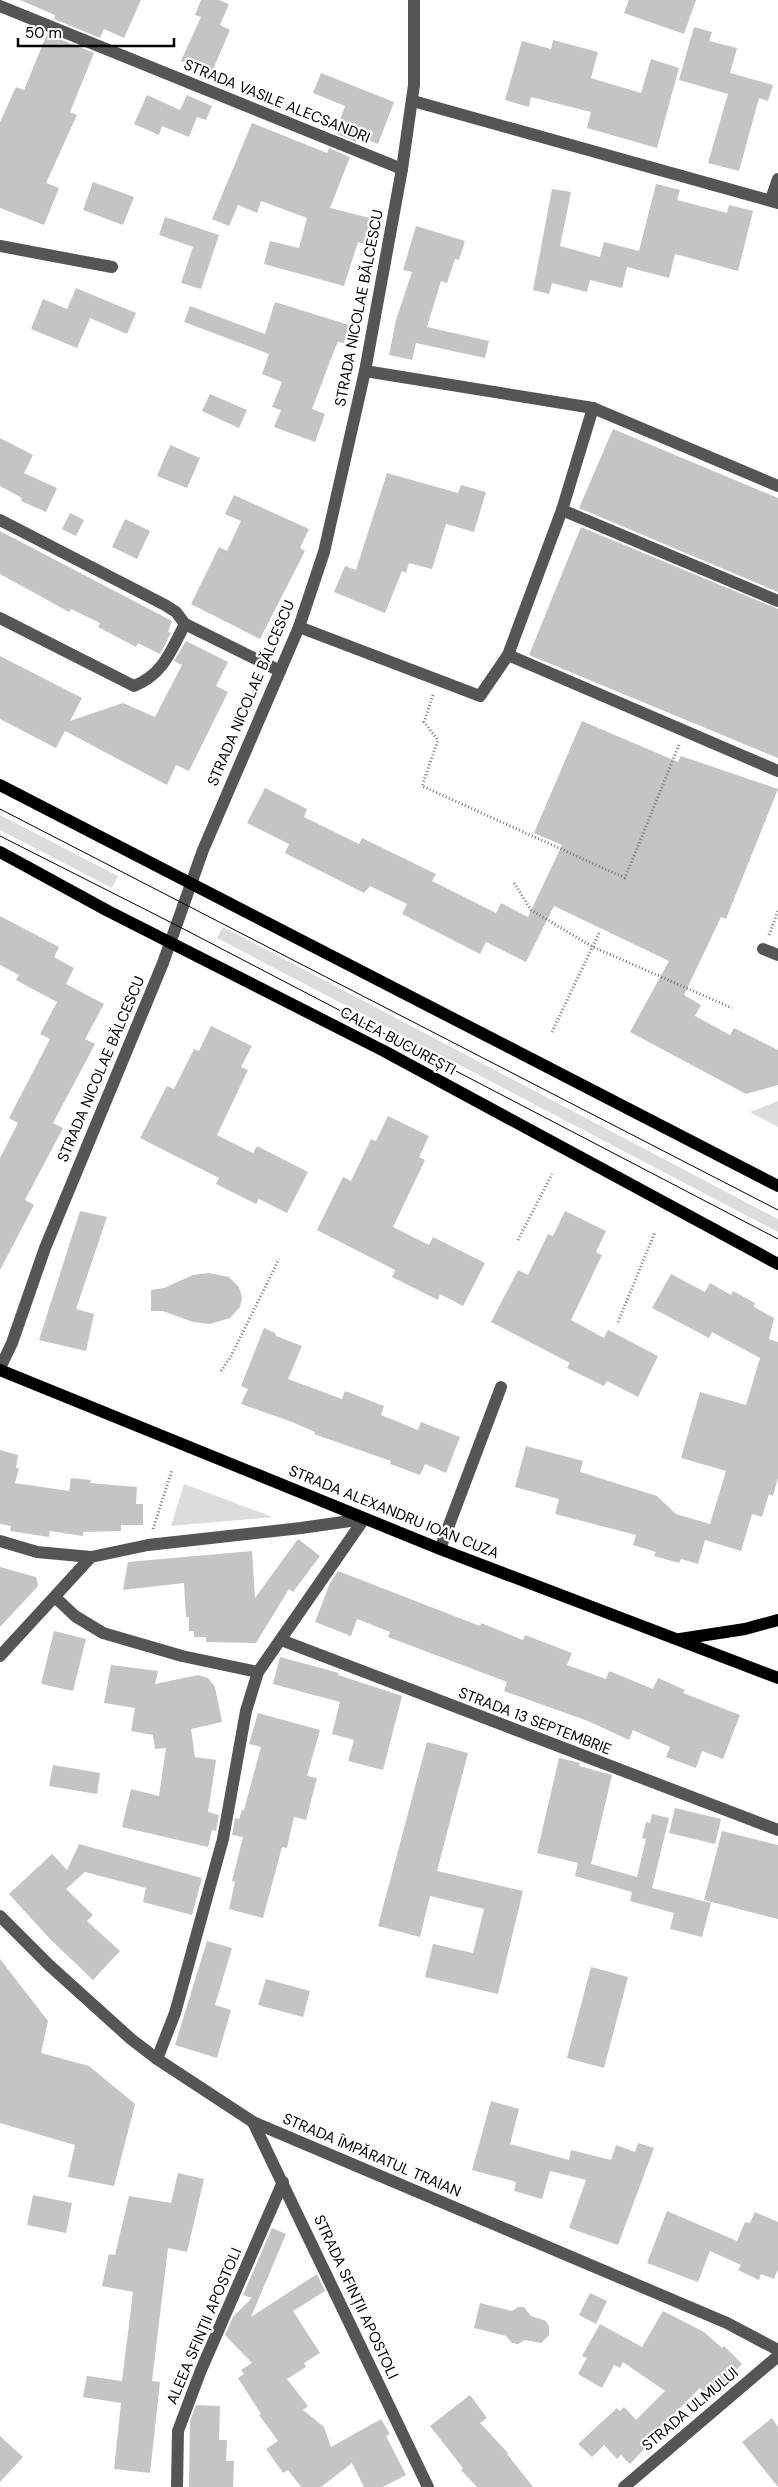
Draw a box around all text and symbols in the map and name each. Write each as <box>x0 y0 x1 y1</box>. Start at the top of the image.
scale bar <box>18 15 174 47</box>
text: 50 m <box>25 23 62 43</box>
street label: STRADA VASILE ALECSANDRI <box>181 54 373 148</box>
street label: STRADA NICOLAE BĂLCESCU <box>330 208 388 408</box>
street label: STRADA NICOLAE BĂLCESCU <box>203 597 299 789</box>
street label: STRADA NICOLAE BĂLCESCU <box>53 973 149 1165</box>
street label: CALEA BUCUREȘTI <box>337 1002 459 1080</box>
street label: STRADA ALEXANDRU IOAN CUZA <box>286 1461 502 1563</box>
street label: STRADA 13 SEPTEMBRIE <box>456 1683 614 1759</box>
street label: STRADA ÎMPĂRATUL TRAIAN <box>280 2108 464 2202</box>
street label: STRADA SFINȚII APOSTOLI <box>309 2212 403 2382</box>
street label: ALEEA SFINȚII APOSTOLI <box>162 2245 246 2407</box>
street label: STRADA ULMULUI <box>638 2363 742 2455</box>

